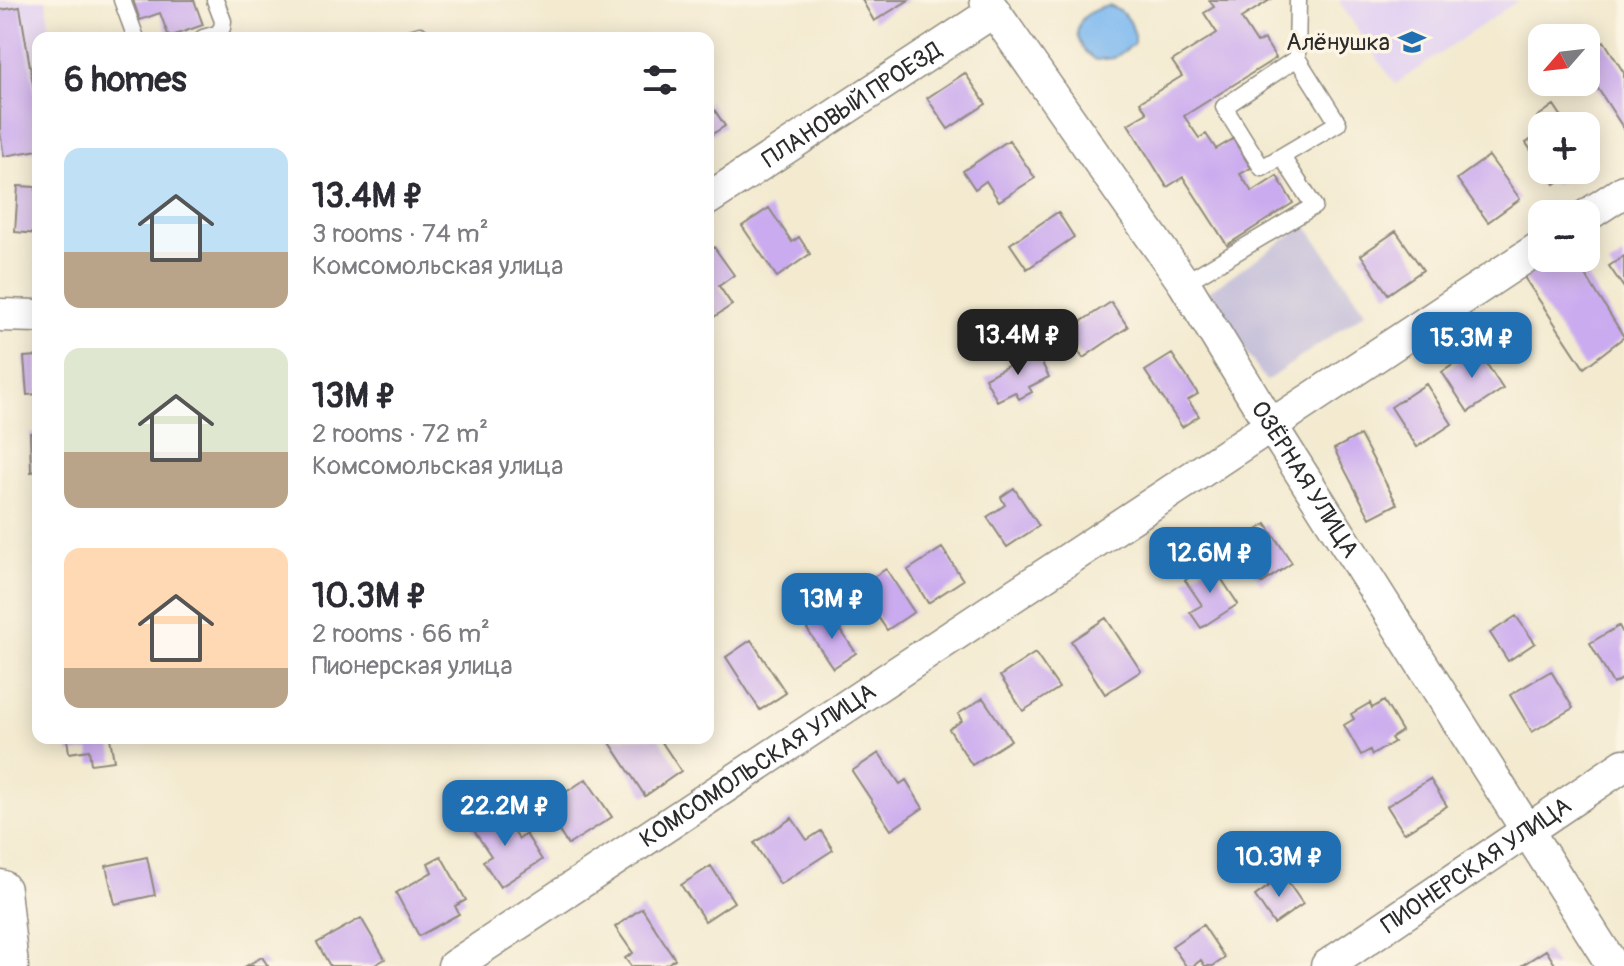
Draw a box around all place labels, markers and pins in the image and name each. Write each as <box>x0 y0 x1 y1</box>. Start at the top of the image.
school or university icon: Алёнушка <box>1397 27 1427 57</box>
place label: Алёнушка <box>1286 28 1390 57</box>
pin: 13.4M ₽ <box>944 309 1092 377</box>
pin: 15.3M ₽ <box>1398 312 1546 380</box>
pin: 12.6M ₽ <box>1136 527 1284 595</box>
pin: 13M ₽ <box>776 573 888 641</box>
pin: 22.2M ₽ <box>431 780 579 848</box>
pin: 10.3M ₽ <box>1205 831 1353 899</box>

